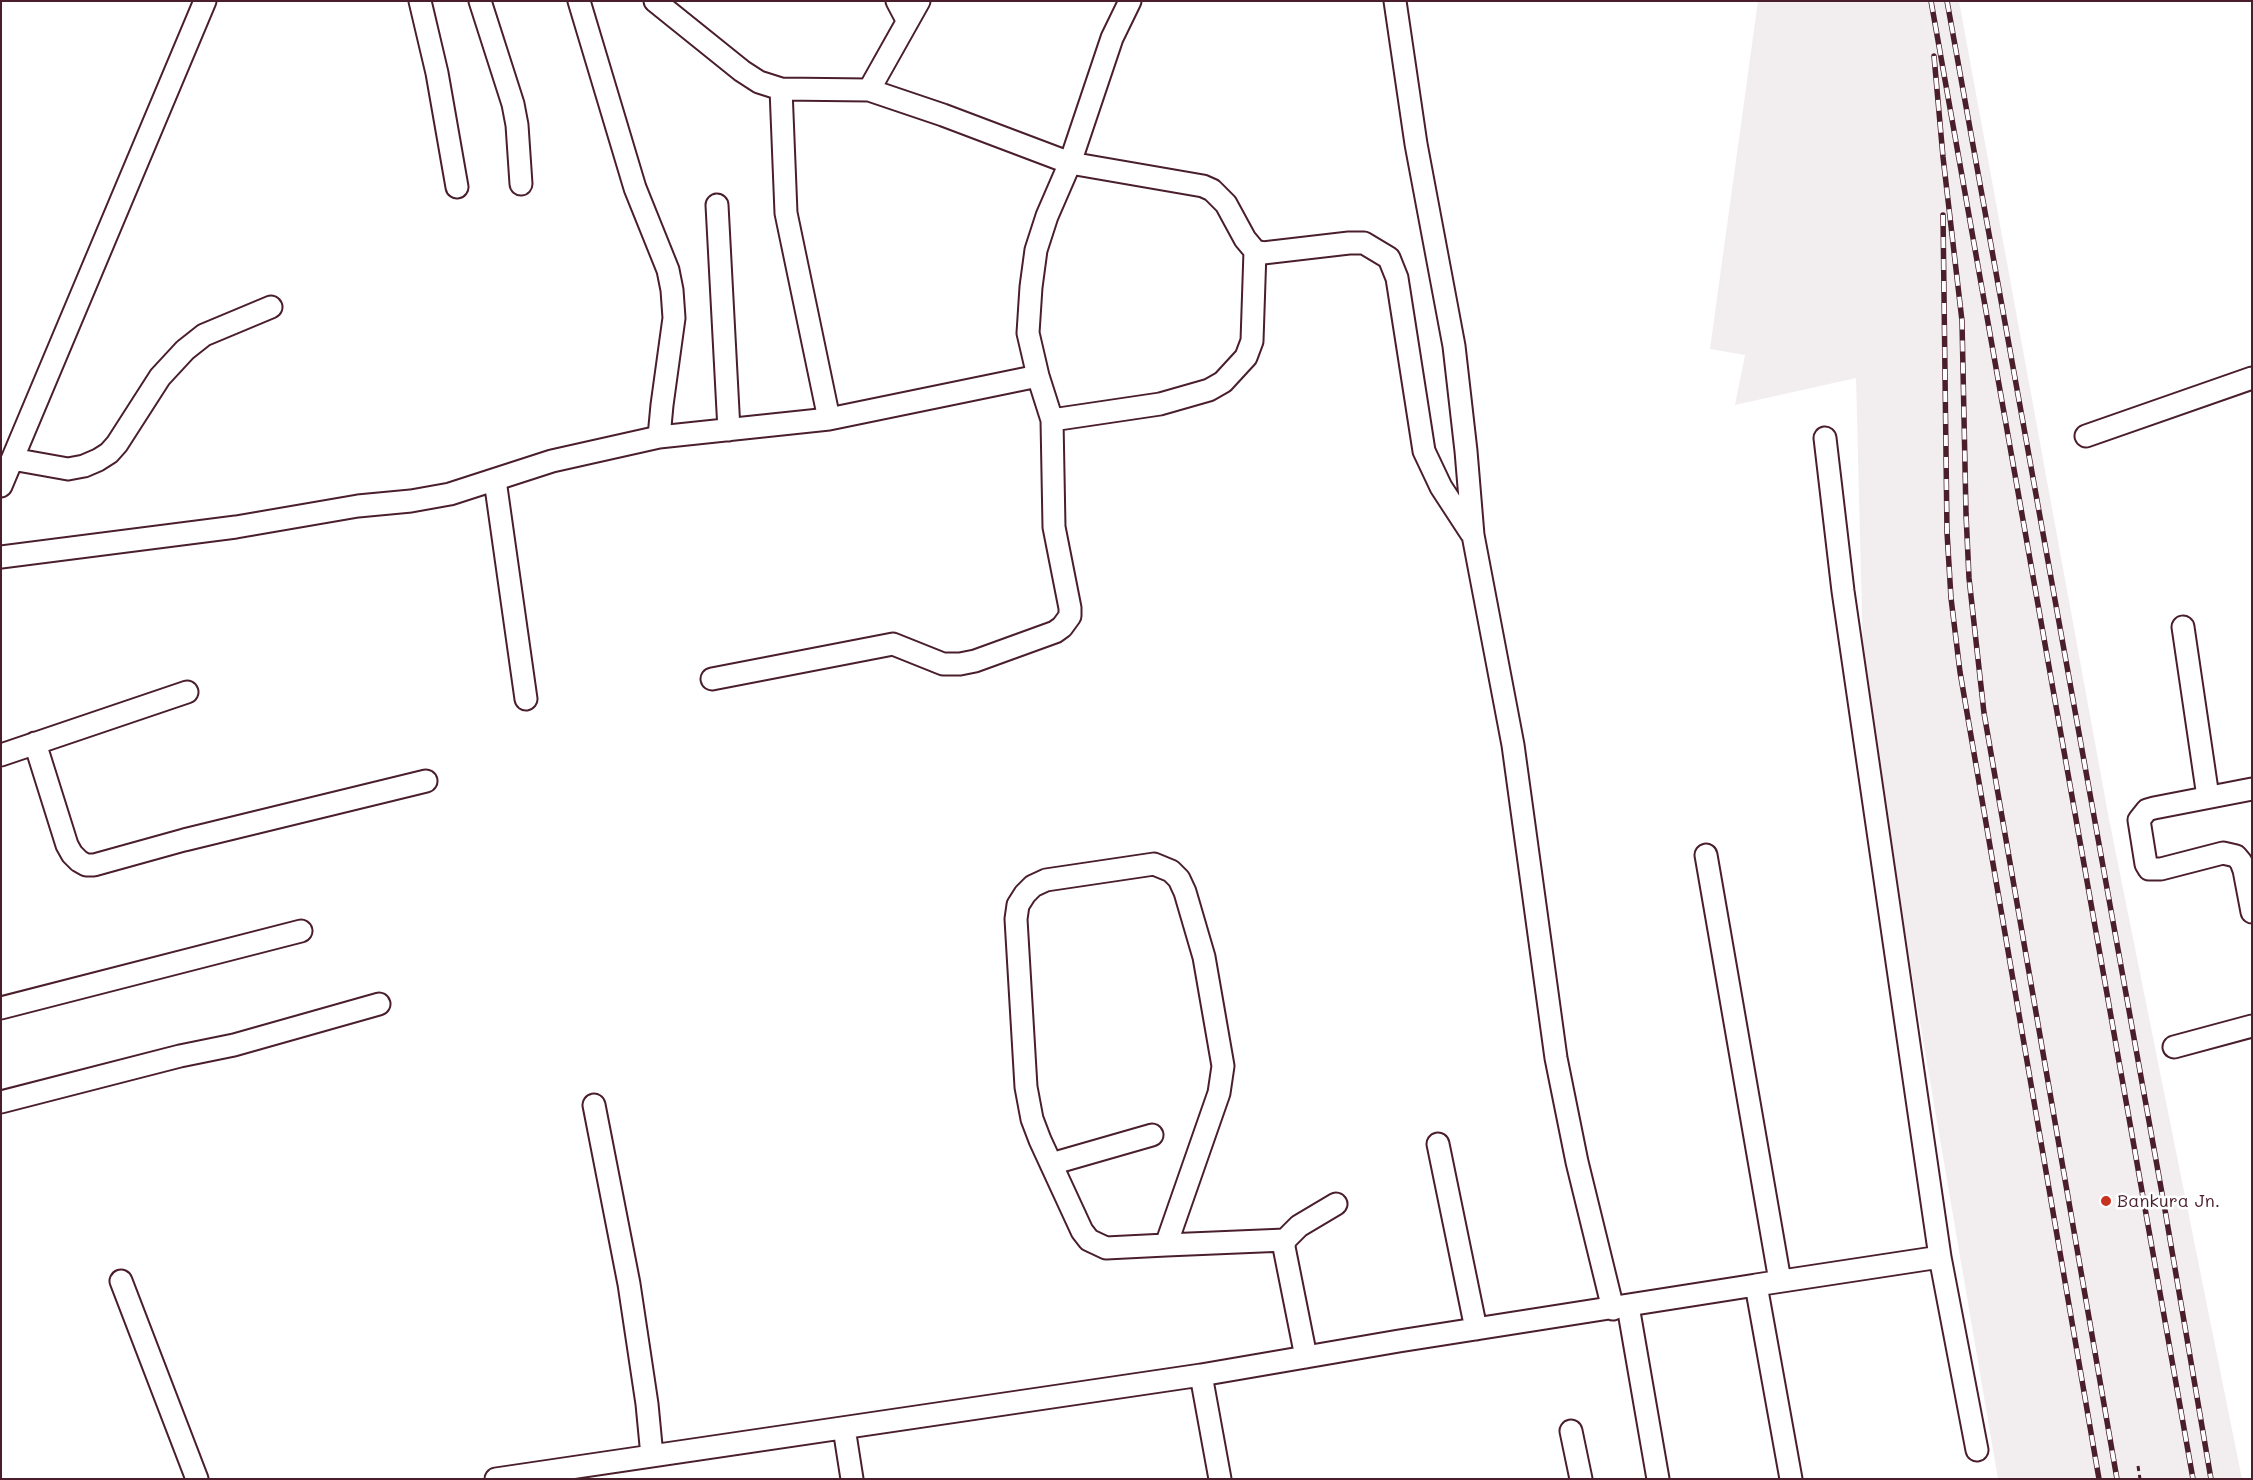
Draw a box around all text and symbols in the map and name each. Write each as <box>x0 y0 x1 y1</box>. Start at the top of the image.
place label: Bankura Jn. <box>2117 1190 2220 1212</box>
marker: Bankura Jn. <box>2099 1194 2113 1208</box>

